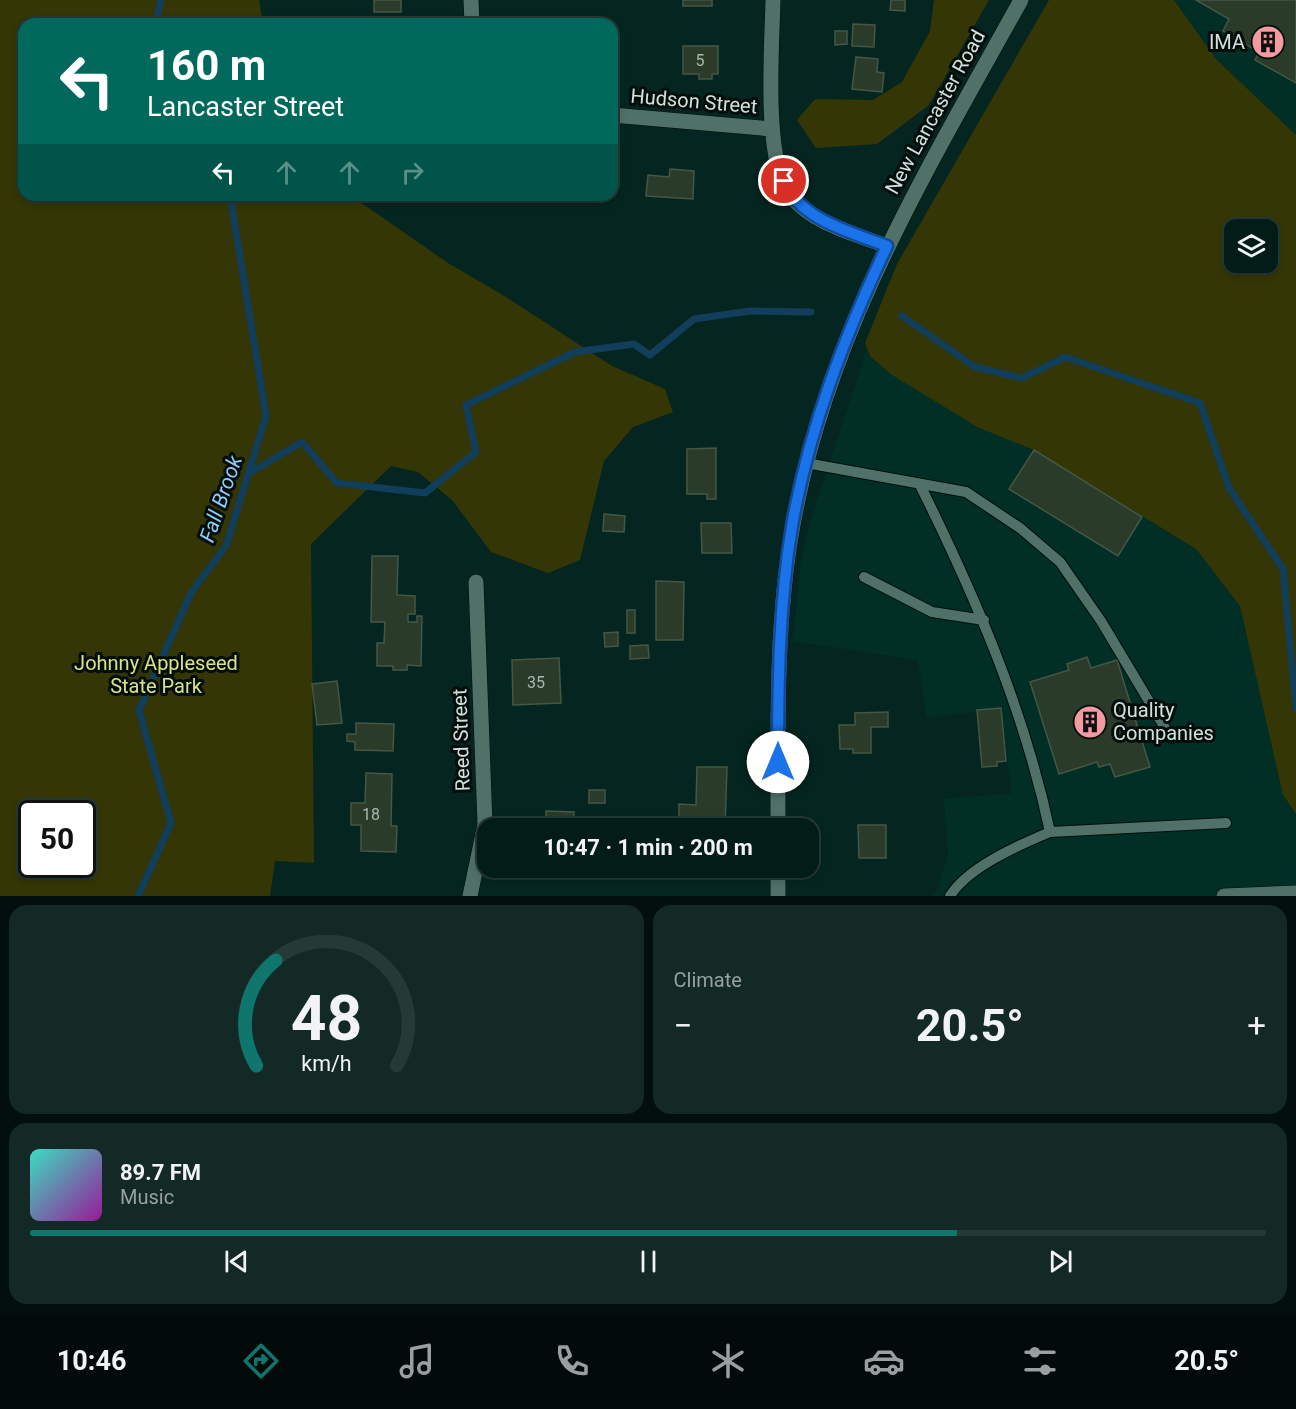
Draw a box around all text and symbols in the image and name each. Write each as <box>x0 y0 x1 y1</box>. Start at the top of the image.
building icon: IMA <box>1250 24 1286 60</box>
street label: New Lancaster Road <box>880 26 990 198</box>
place label: IMA <box>1209 30 1245 54</box>
text: 160 m <box>147 41 266 90</box>
icon: left <box>48 42 126 120</box>
house number: 5 <box>696 51 705 70</box>
street label: Hudson Street <box>630 84 758 118</box>
text: Lancaster Street <box>147 91 344 123</box>
pin <box>758 155 809 206</box>
icon: left <box>207 156 240 189</box>
icon: ahead <box>270 156 303 189</box>
icon: ahead <box>333 156 366 189</box>
icon: right <box>396 156 429 189</box>
icon: arrive <box>767 164 800 197</box>
map controls <box>1224 219 1278 273</box>
button: layers <box>1224 219 1278 273</box>
water label: Fall Brook <box>195 452 247 545</box>
park label: Johnny Appleseed State Park <box>74 651 238 698</box>
house number: 35 <box>527 673 545 692</box>
street label: Reed Street <box>447 688 475 792</box>
place label: Quality Companies <box>1113 698 1214 745</box>
building icon: Quality Companies <box>1072 704 1108 740</box>
position arrow <box>746 730 810 794</box>
speed limit sign: 50 <box>18 800 96 878</box>
house number: 18 <box>362 805 380 824</box>
text: 10:47 · 1 min · 200 m <box>543 835 753 860</box>
text: Climate <box>674 968 742 992</box>
text: 48 <box>290 982 362 1055</box>
text: 20.5° <box>916 999 1024 1052</box>
text: − <box>674 1006 692 1045</box>
text: + <box>1247 1006 1266 1045</box>
text: km/h <box>301 1052 351 1077</box>
text: 89.7 FM <box>120 1160 201 1185</box>
text: Music <box>120 1185 174 1209</box>
icon: previous <box>220 1245 253 1278</box>
icon: pause <box>632 1245 665 1278</box>
icon: next <box>1044 1245 1077 1278</box>
icon: directions <box>240 1340 282 1382</box>
icon: music <box>396 1340 438 1382</box>
icon: phone <box>551 1340 593 1382</box>
icon: climate <box>707 1340 749 1382</box>
icon: car <box>863 1340 905 1382</box>
icon: filters <box>1019 1340 1061 1382</box>
text: 10:46 <box>57 1345 126 1377</box>
text: 20.5° <box>1174 1345 1239 1377</box>

